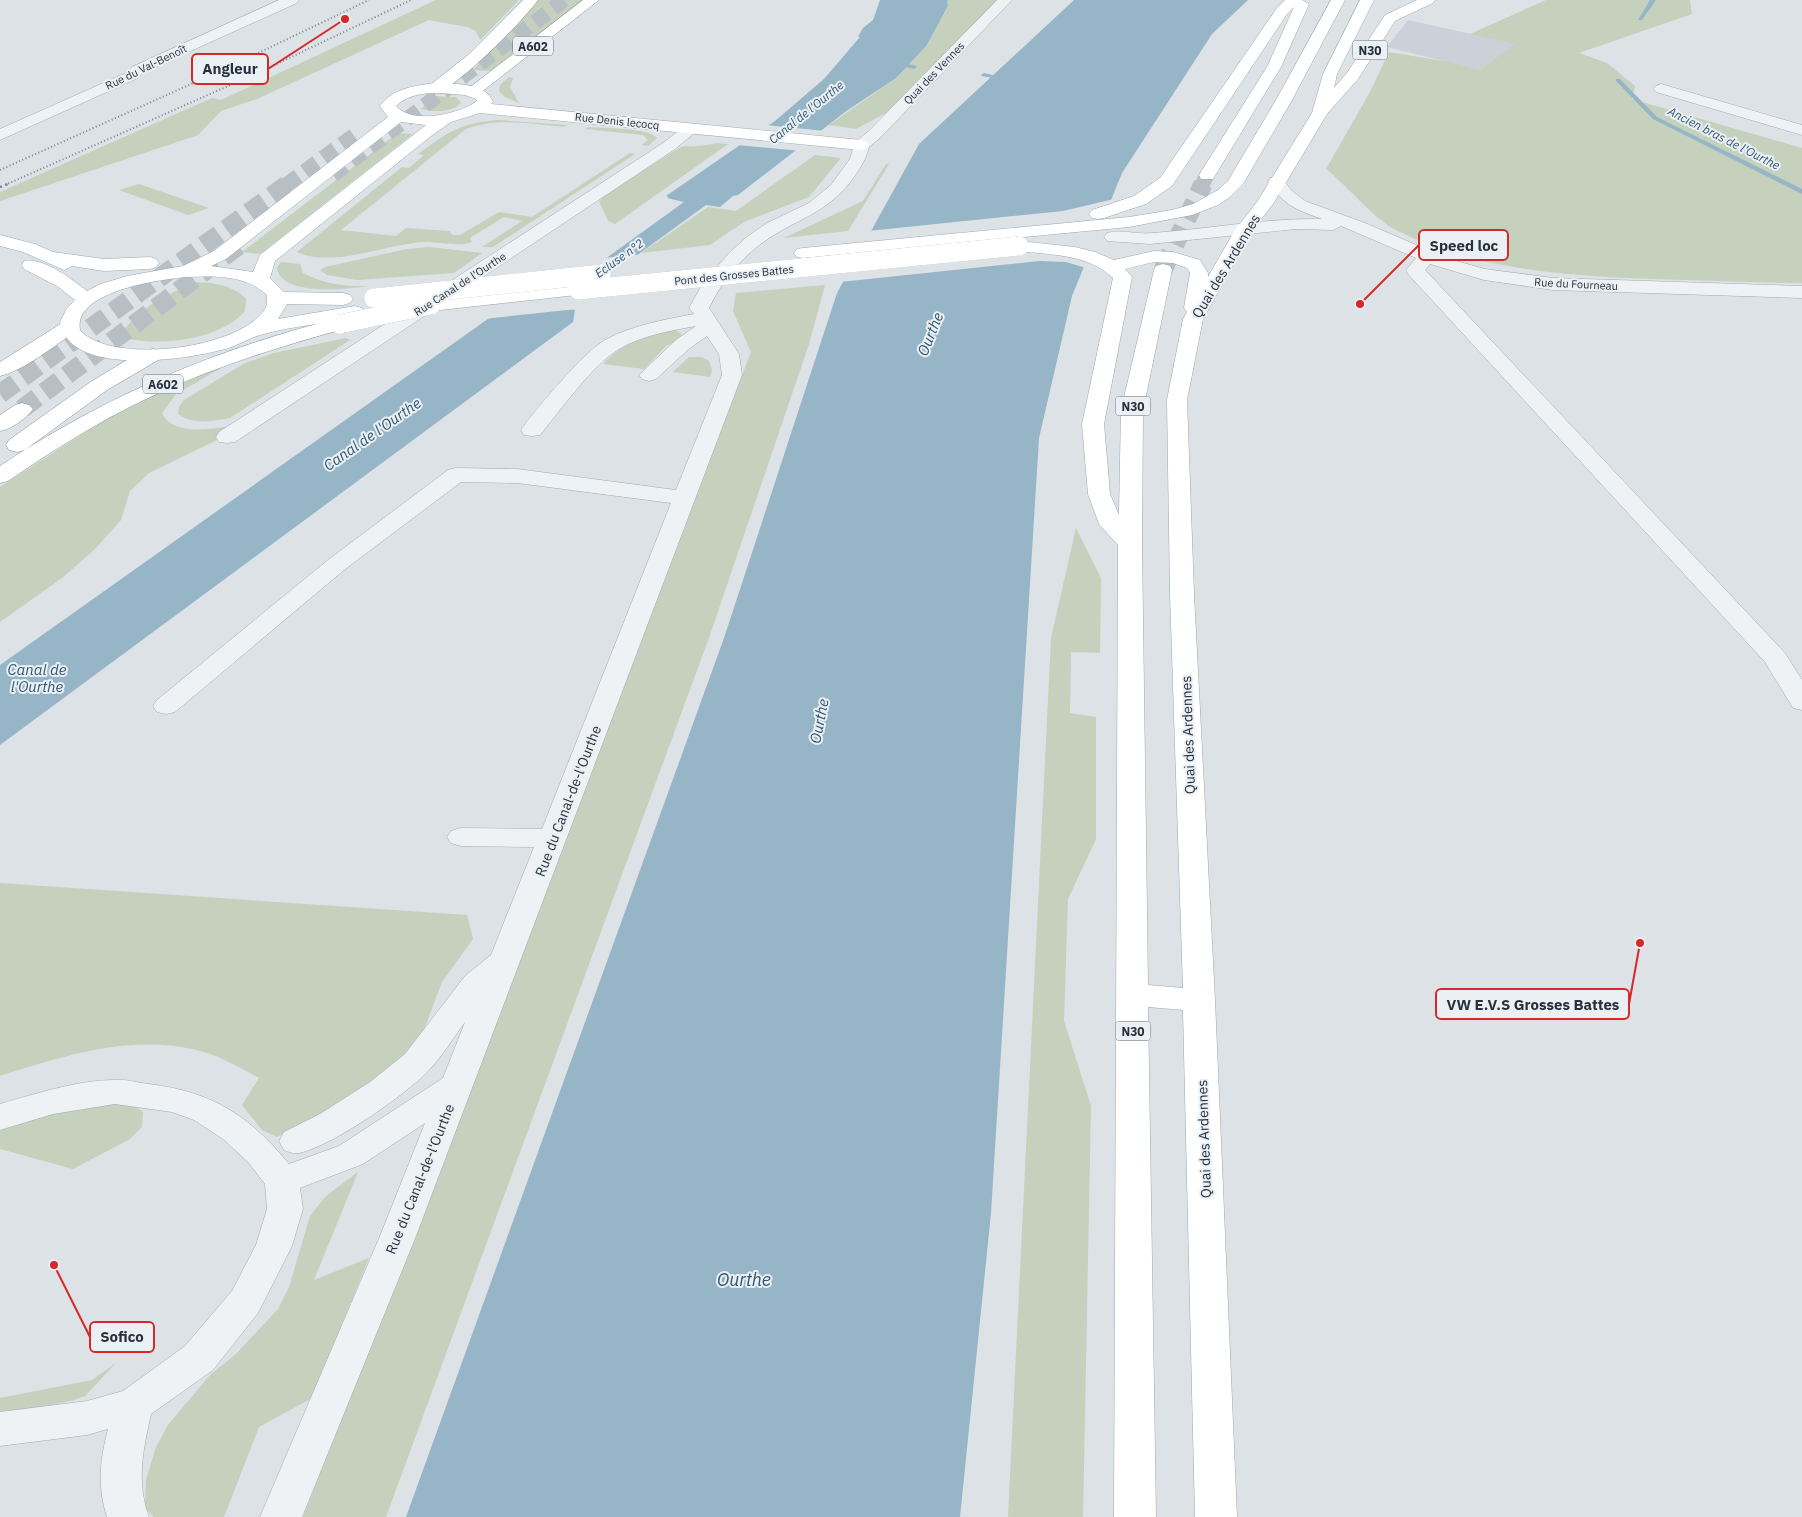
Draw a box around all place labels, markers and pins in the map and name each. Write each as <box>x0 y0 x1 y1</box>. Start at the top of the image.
callout: Angleur <box>192 54 268 84</box>
callout: Speed loc <box>1419 230 1508 260</box>
callout: VW E.V.S Grosses Battes <box>1436 989 1629 1019</box>
callout: Sofico <box>90 1322 154 1352</box>

